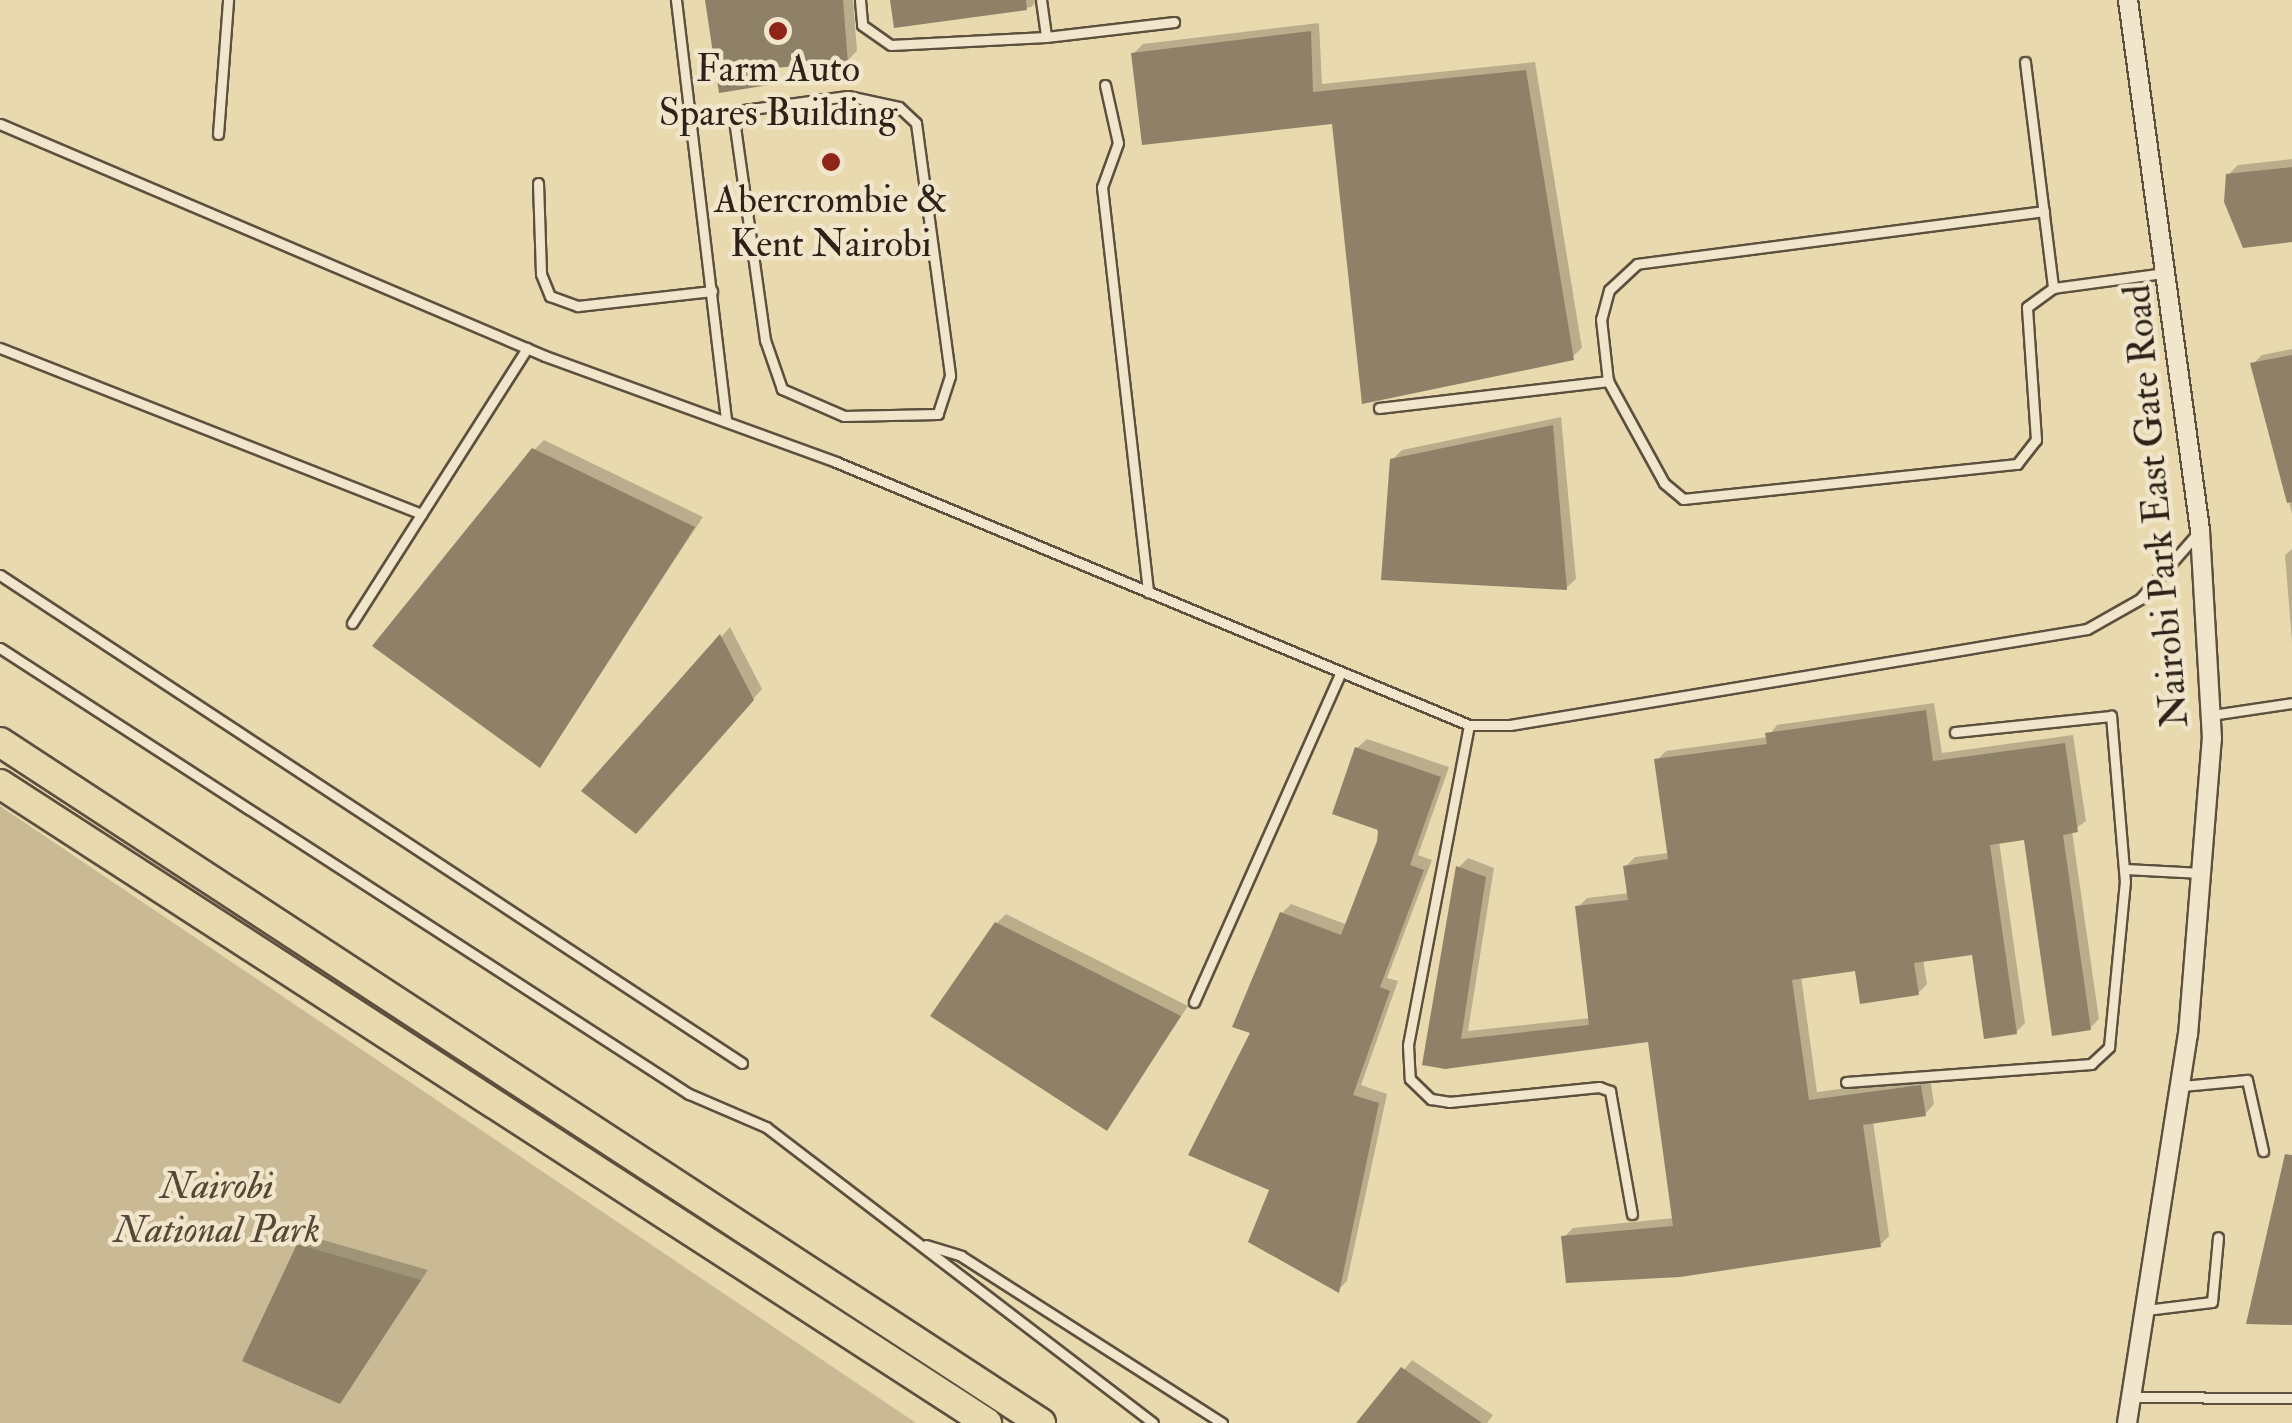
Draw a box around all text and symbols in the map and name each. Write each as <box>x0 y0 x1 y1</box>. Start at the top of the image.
marker: Farm Auto Spares Building <box>767 20 789 42</box>
place label: Farm Auto Spares Building <box>659 47 897 136</box>
marker: Abercrombie & Kent Nairobi <box>820 151 842 173</box>
place label: Abercrombie & Kent Nairobi <box>714 178 948 268</box>
street label: Nairobi Park East Gate Road <box>2115 283 2199 729</box>
park label: Nairobi National Park <box>114 1164 320 1254</box>

